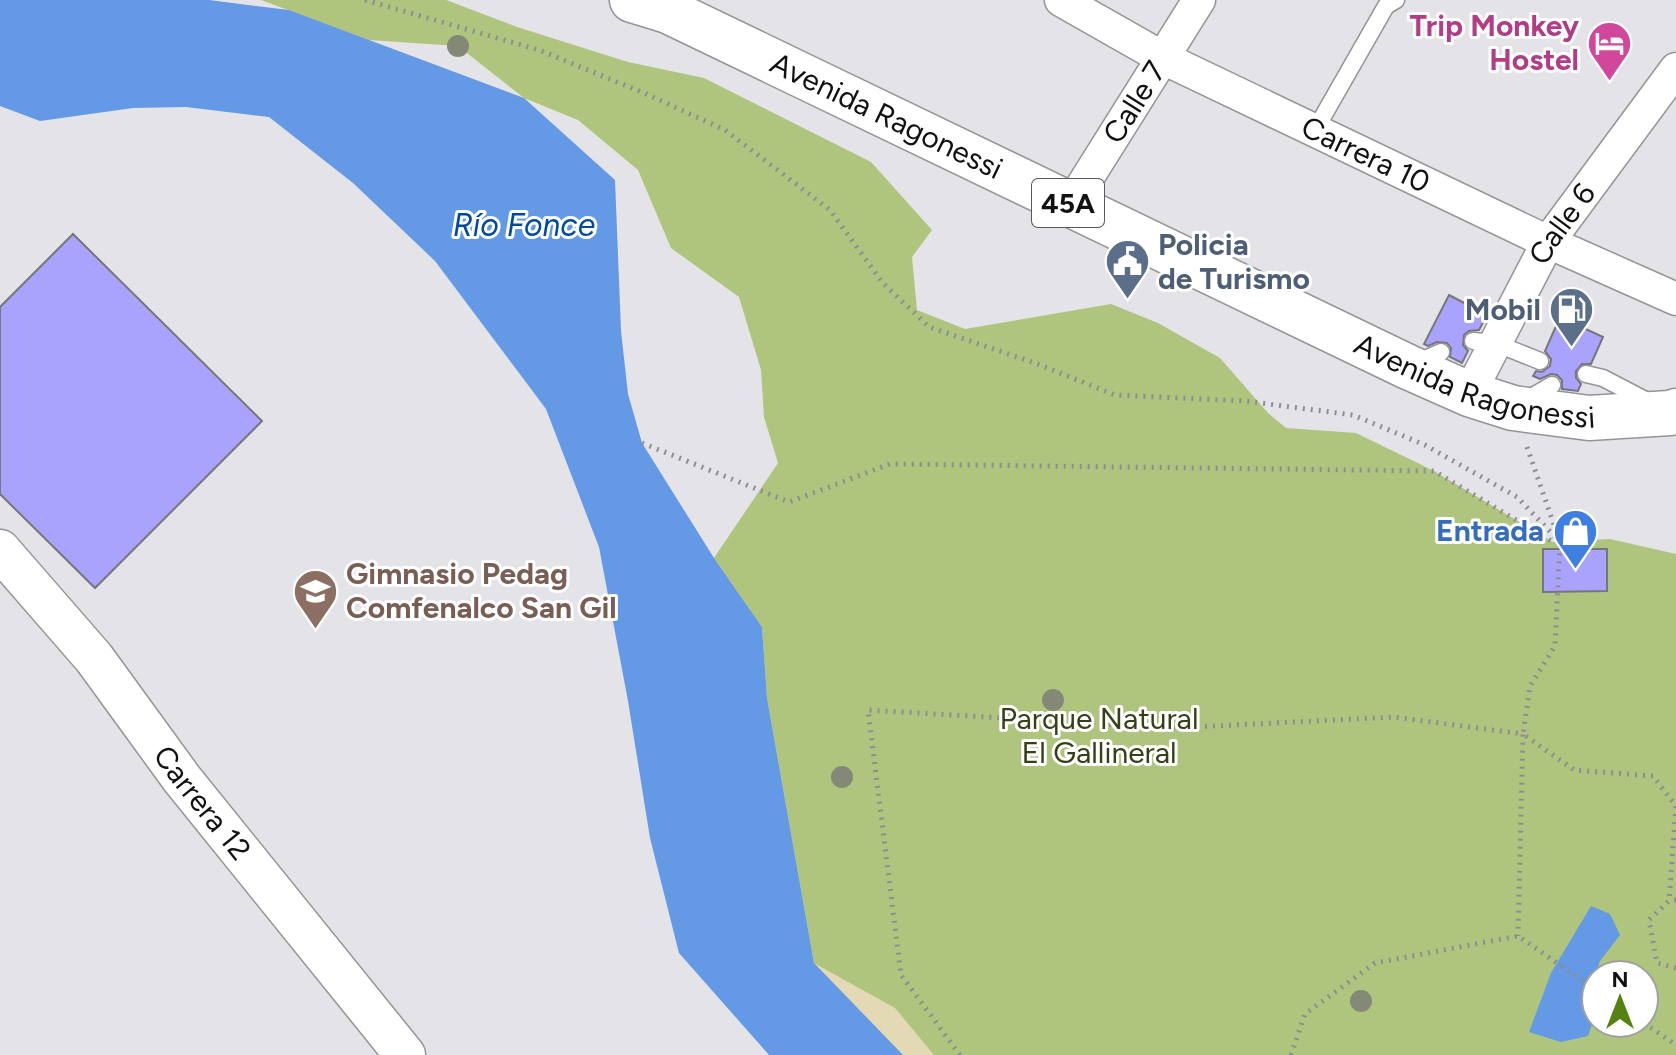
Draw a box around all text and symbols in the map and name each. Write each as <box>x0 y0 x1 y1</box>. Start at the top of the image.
place label: Trip Monkey Hostel <box>1409 7 1580 78</box>
hotel icon: Trip Monkey Hostel <box>1586 19 1634 82</box>
street label: Avenida Ragonessi <box>765 44 1009 187</box>
street label: Calle 7 <box>1095 54 1174 150</box>
street label: Carrera 10 <box>1296 108 1436 201</box>
street label: Calle 6 <box>1521 176 1603 271</box>
road number: 45A <box>1032 179 1104 227</box>
water label: Río Fonce <box>453 206 595 244</box>
place label: Policia de Turismo <box>1158 226 1310 297</box>
public building icon: Policia de Turismo <box>1103 238 1151 301</box>
fuel station icon: Mobil <box>1548 286 1596 349</box>
place label: Mobil <box>1465 291 1541 328</box>
street label: Avenida Ragonessi <box>1349 325 1596 436</box>
shop icon: Entrada <box>1551 507 1599 570</box>
place label: Entrada <box>1436 512 1544 549</box>
place label: Gimnasio Pedag Comfenalco San Gil <box>346 555 617 626</box>
school or university icon: Gimnasio Pedag Comfenalco San Gil <box>291 567 339 630</box>
park label: Parque Natural El Gallineral <box>999 700 1199 771</box>
street label: Carrera 12 <box>146 738 259 867</box>
north arrow <box>1580 959 1660 1039</box>
text: N <box>1611 966 1629 993</box>

